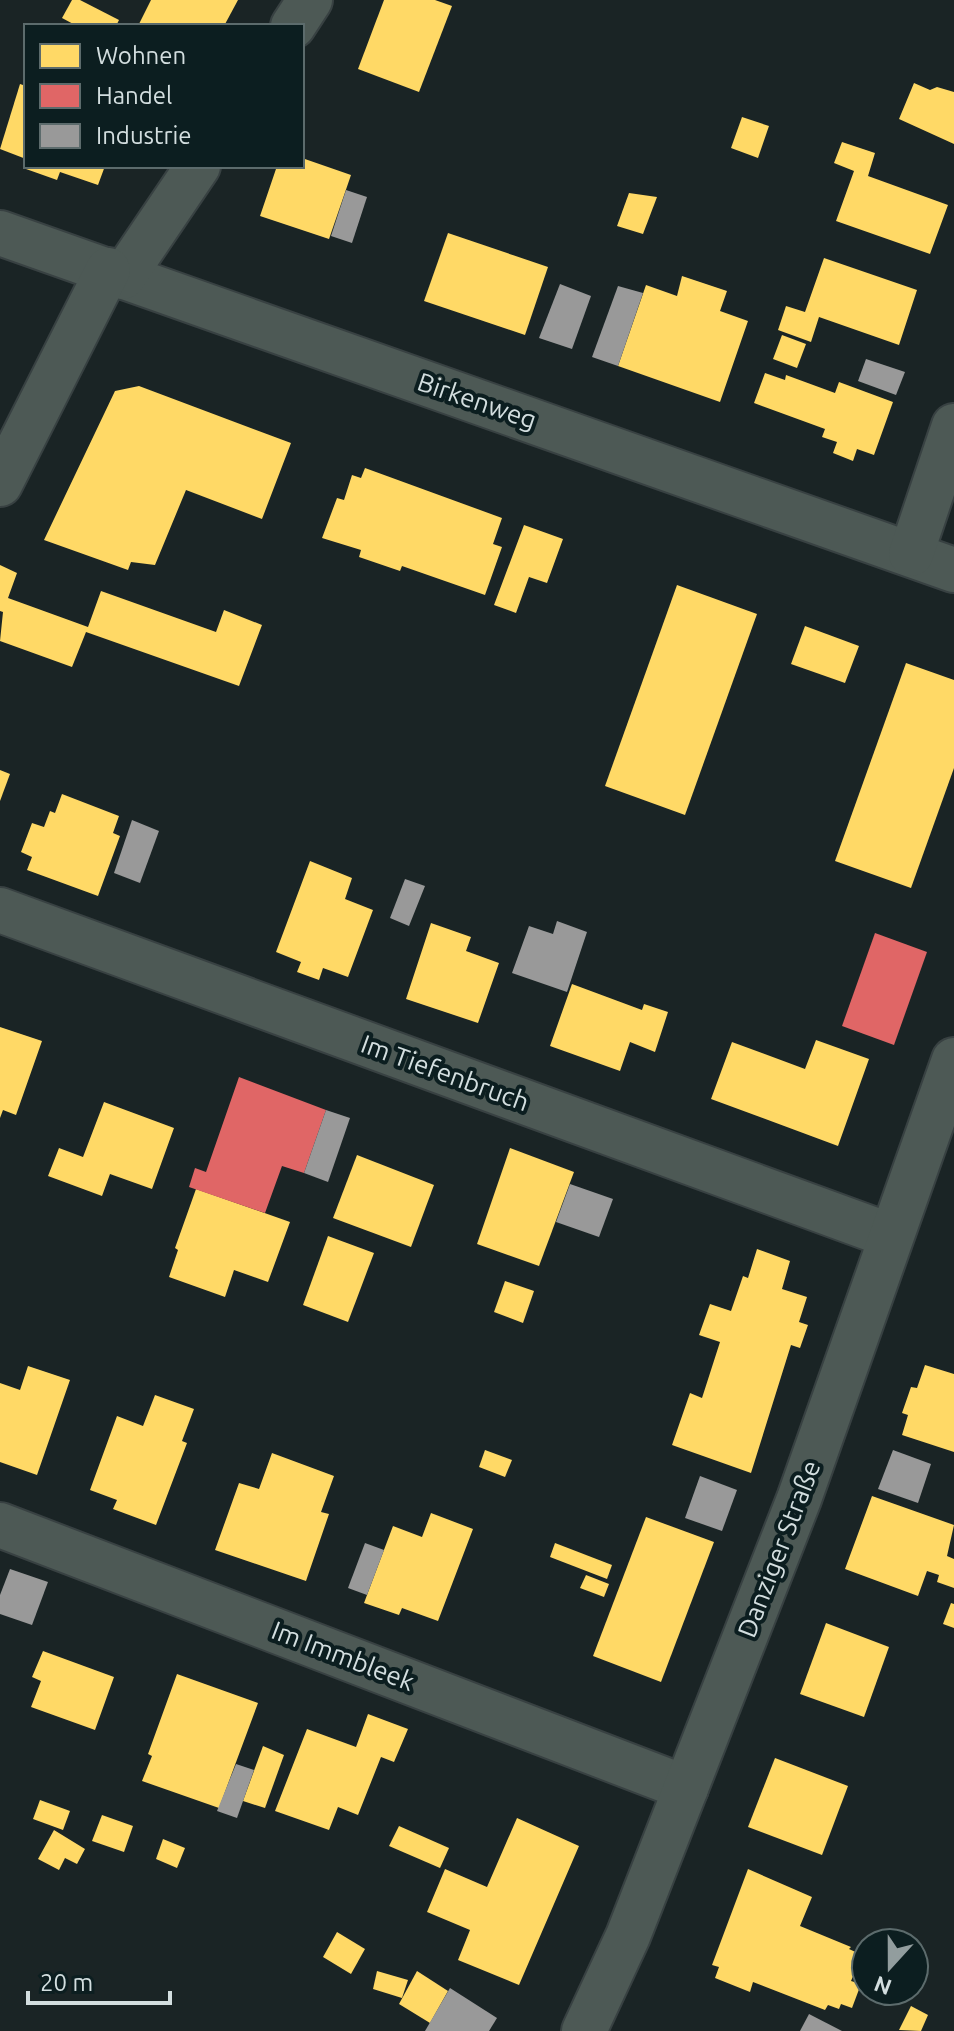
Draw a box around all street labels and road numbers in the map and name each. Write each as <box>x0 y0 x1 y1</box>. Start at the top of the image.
street label: Birkenweg <box>414 367 541 434</box>
street label: Im Tiefenbruch <box>357 1029 533 1116</box>
street label: Danziger Straße <box>731 1456 826 1641</box>
street label: Im Immbleek <box>268 1615 419 1696</box>

